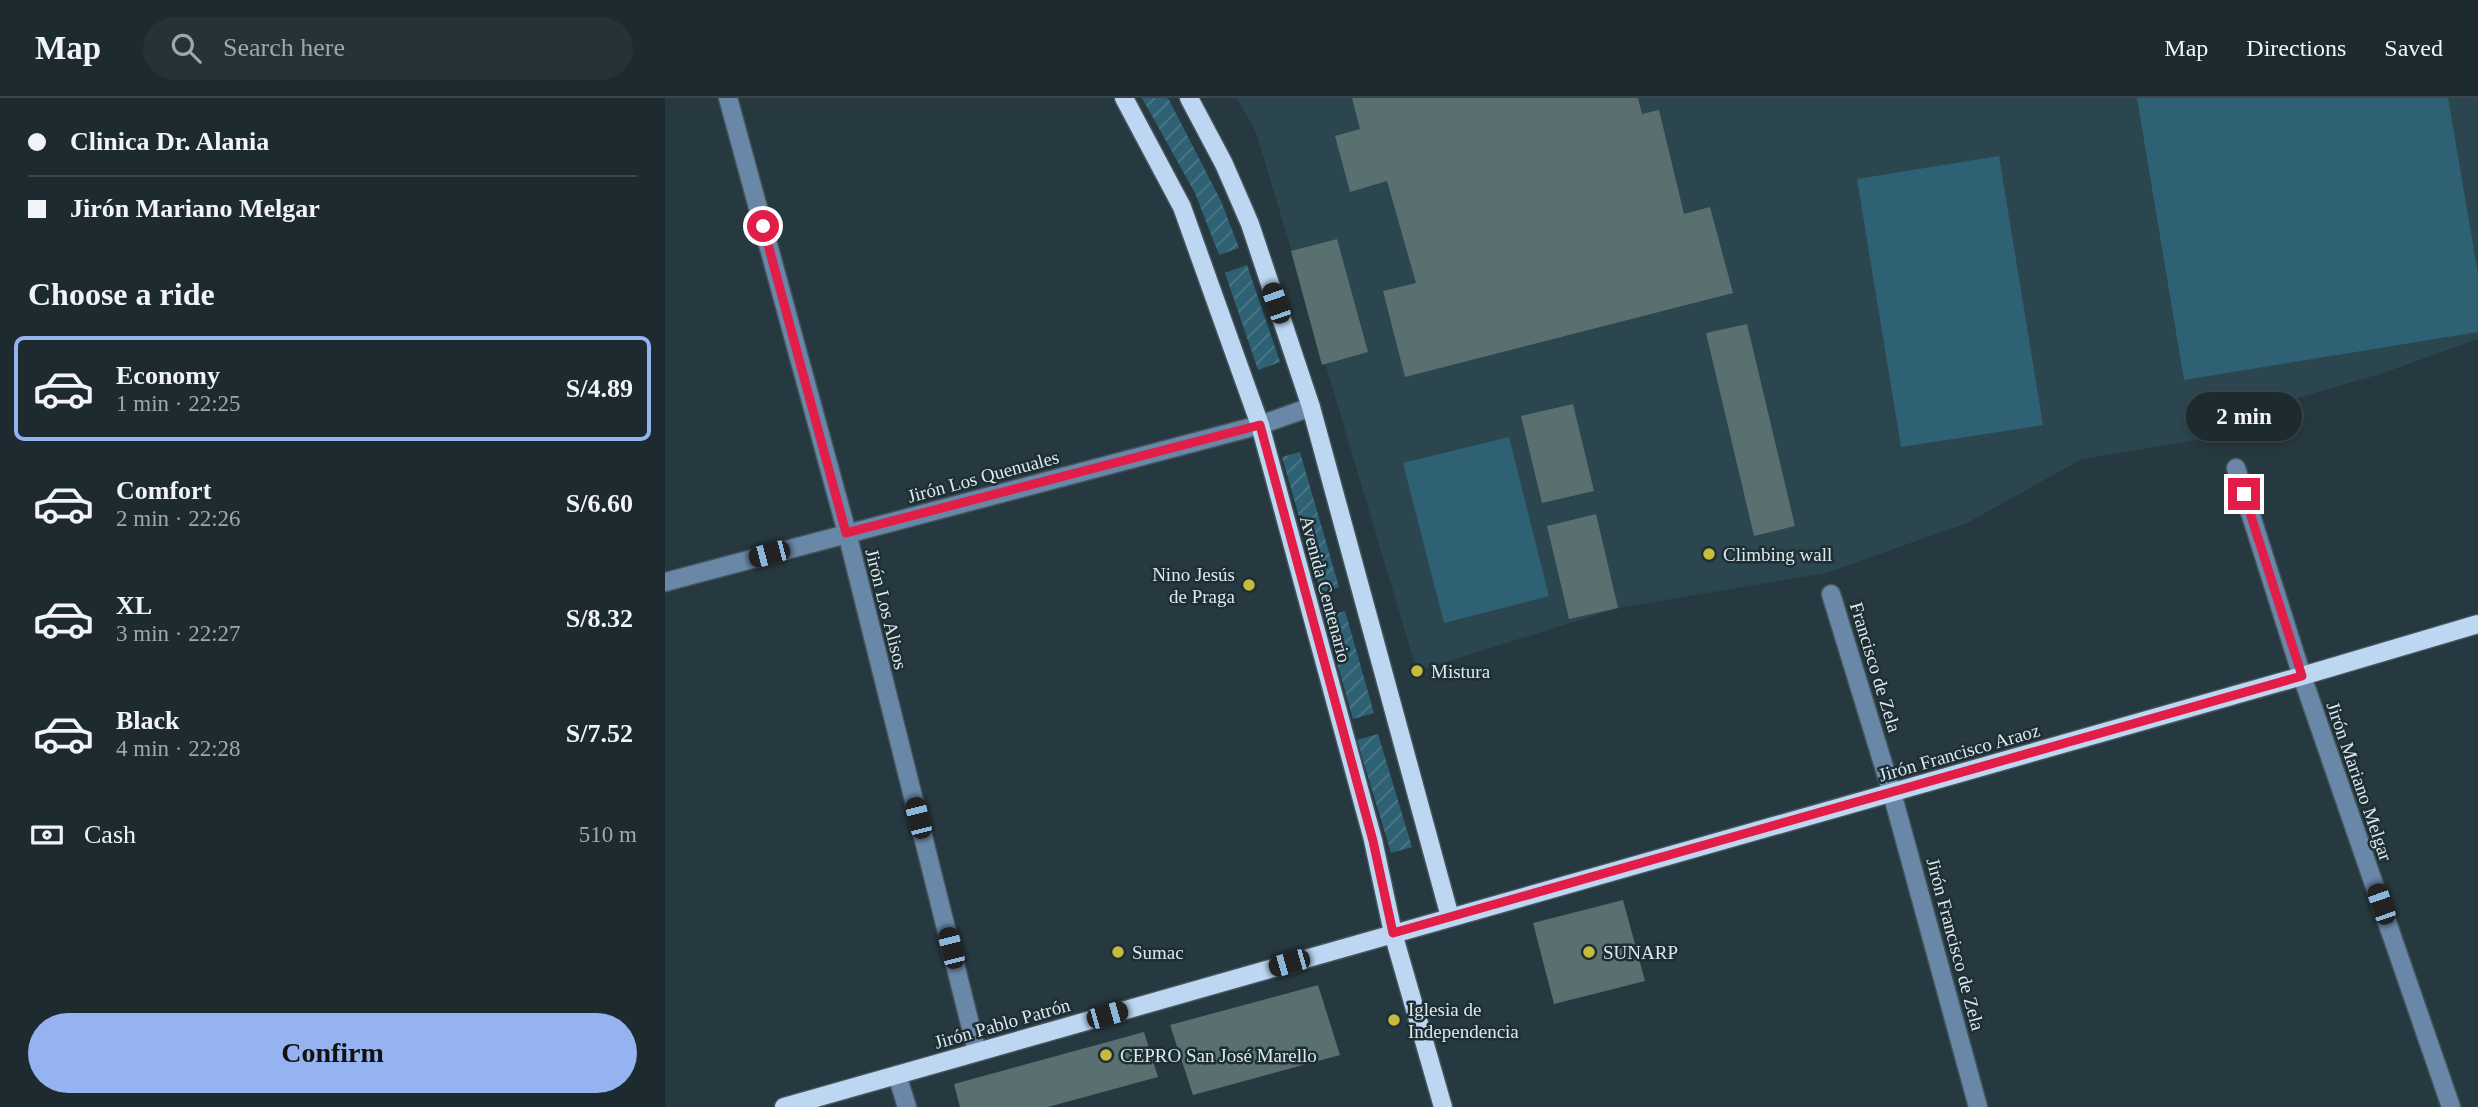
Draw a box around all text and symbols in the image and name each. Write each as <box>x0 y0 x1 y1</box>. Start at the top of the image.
search box <box>143 17 633 80</box>
icon: search <box>167 29 205 67</box>
text: Map <box>35 30 101 66</box>
text: Search here <box>223 33 345 62</box>
text: Map <box>2164 35 2208 61</box>
text: Directions <box>2246 35 2346 61</box>
text: Saved <box>2384 35 2443 61</box>
text: Clinica Dr. Alania <box>70 127 269 156</box>
text: Jirón Mariano Melgar <box>70 194 320 223</box>
route start <box>747 210 779 242</box>
text: Choose a ride <box>28 276 215 312</box>
car <box>1260 280 1293 326</box>
icon: car <box>32 357 95 420</box>
text: Economy <box>116 361 220 390</box>
text: S/4.89 <box>566 374 633 403</box>
text: 1 min · 22:25 <box>116 391 241 416</box>
callout: 2 min <box>2186 392 2302 442</box>
text: 2 min <box>2216 404 2272 429</box>
street label: Jirón Los Quenuales <box>905 446 1061 507</box>
icon: car <box>32 472 95 535</box>
text: Comfort <box>116 476 211 505</box>
route end <box>2228 478 2260 510</box>
text: S/6.60 <box>566 489 633 518</box>
text: 2 min · 22:26 <box>116 506 241 531</box>
street label: Avenida Centenario <box>1296 513 1355 665</box>
car <box>746 538 793 570</box>
place label: Climbing wall <box>1723 544 1832 565</box>
marker: Climbing wall <box>1701 546 1717 562</box>
street label: Jirón Los Alisos <box>861 547 912 672</box>
place label: Nino Jesús de Praga <box>1152 564 1236 607</box>
marker: Nino Jesús de Praga <box>1241 577 1257 593</box>
icon: car <box>32 587 95 650</box>
text: XL <box>116 591 152 620</box>
street label: Francisco de Zela <box>1846 599 1905 735</box>
text: S/8.32 <box>566 604 633 633</box>
text: 3 min · 22:27 <box>116 621 241 646</box>
place label: Mistura <box>1431 661 1491 682</box>
marker: Mistura <box>1409 663 1425 679</box>
street label: Jirón Mariano Melgar <box>2322 699 2397 864</box>
icon: car <box>32 702 95 765</box>
text: Black <box>116 706 180 735</box>
text: S/7.52 <box>566 719 633 748</box>
street label: Jirón Francisco Araoz <box>1876 719 2042 786</box>
text: 4 min · 22:28 <box>116 736 241 761</box>
car <box>903 795 934 841</box>
icon: cash <box>28 816 66 854</box>
text: Cash <box>84 820 136 849</box>
text: 510 m <box>579 822 637 847</box>
street label: Jirón Francisco de Zela <box>1922 856 1989 1033</box>
car <box>2365 881 2398 927</box>
car <box>936 925 967 971</box>
place label: Sumac <box>1132 942 1184 963</box>
place label: SUNARP <box>1603 942 1678 963</box>
marker: Sumac <box>1110 944 1126 960</box>
marker: SUNARP <box>1581 944 1597 960</box>
car <box>1266 947 1313 979</box>
street label: Jirón Pablo Patrón <box>932 994 1073 1053</box>
car <box>1084 999 1131 1031</box>
place label: Iglesia de Independencia <box>1408 999 1519 1042</box>
marker: Iglesia de Independencia <box>1386 1012 1402 1028</box>
button: Confirm <box>28 1013 637 1093</box>
place label: CEPRO San José Marello <box>1120 1045 1317 1066</box>
marker: CEPRO San José Marello <box>1098 1047 1114 1063</box>

